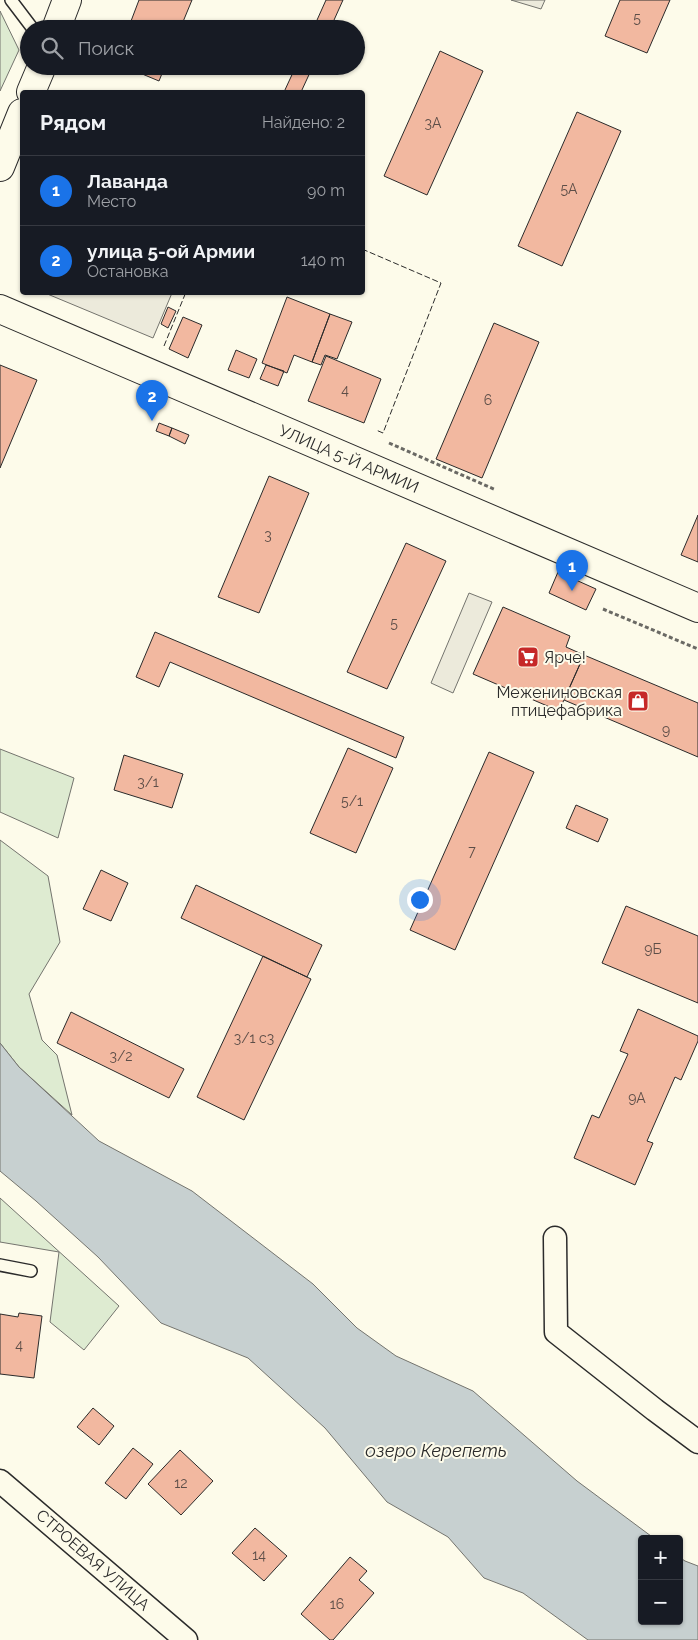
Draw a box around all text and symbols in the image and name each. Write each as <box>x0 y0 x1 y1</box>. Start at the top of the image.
house number: 5 <box>633 10 641 26</box>
search box <box>20 20 365 75</box>
icon: search <box>38 34 66 62</box>
text: Поиск <box>78 37 134 59</box>
text: Рядом <box>40 110 106 135</box>
text: Найдено: 2 <box>262 113 345 132</box>
house number: 3А <box>425 115 442 131</box>
text: Лаванда <box>87 170 168 192</box>
text: 1 <box>52 181 60 200</box>
text: 90 m <box>307 181 345 200</box>
house number: 5А <box>560 181 578 197</box>
text: Место <box>87 192 136 211</box>
text: улица 5-ой Армии <box>87 240 255 262</box>
text: 2 <box>51 251 61 270</box>
text: 140 m <box>301 251 345 270</box>
text: Остановка <box>87 262 169 281</box>
pin: 2 <box>136 380 168 421</box>
house number: 4 <box>341 382 349 398</box>
house number: 6 <box>484 392 492 408</box>
street label: УЛИЦА 5-Й АРМИИ <box>276 421 422 497</box>
house number: 3 <box>264 527 272 543</box>
pin: 1 <box>556 550 588 591</box>
house number: 5 <box>390 615 398 631</box>
supermarket icon: Ярче! <box>516 645 540 669</box>
place label: Ярче! <box>544 648 586 667</box>
place label: Межениновская птицефабрика <box>496 683 622 720</box>
shop icon: Межениновская птицефабрика <box>626 689 650 713</box>
house number: 9 <box>662 722 670 738</box>
house number: 3/1 <box>137 774 159 790</box>
house number: 5/1 <box>341 793 363 809</box>
house number: 7 <box>468 843 476 859</box>
your location <box>407 887 433 913</box>
house number: 9Б <box>644 941 662 957</box>
house number: 3/1 с3 <box>234 1030 274 1046</box>
house number: 3/2 <box>110 1048 132 1064</box>
house number: 9А <box>628 1090 646 1106</box>
house number: 4 <box>15 1337 23 1353</box>
water label: озеро Керепеть <box>365 1440 507 1461</box>
house number: 12 <box>174 1475 188 1491</box>
street label: СТРОЕВАЯ УЛИЦА <box>32 1506 154 1615</box>
map controls <box>638 1535 683 1625</box>
button: + <box>638 1535 683 1580</box>
house number: 14 <box>252 1547 266 1563</box>
button: − <box>638 1580 683 1625</box>
house number: 16 <box>330 1596 344 1612</box>

